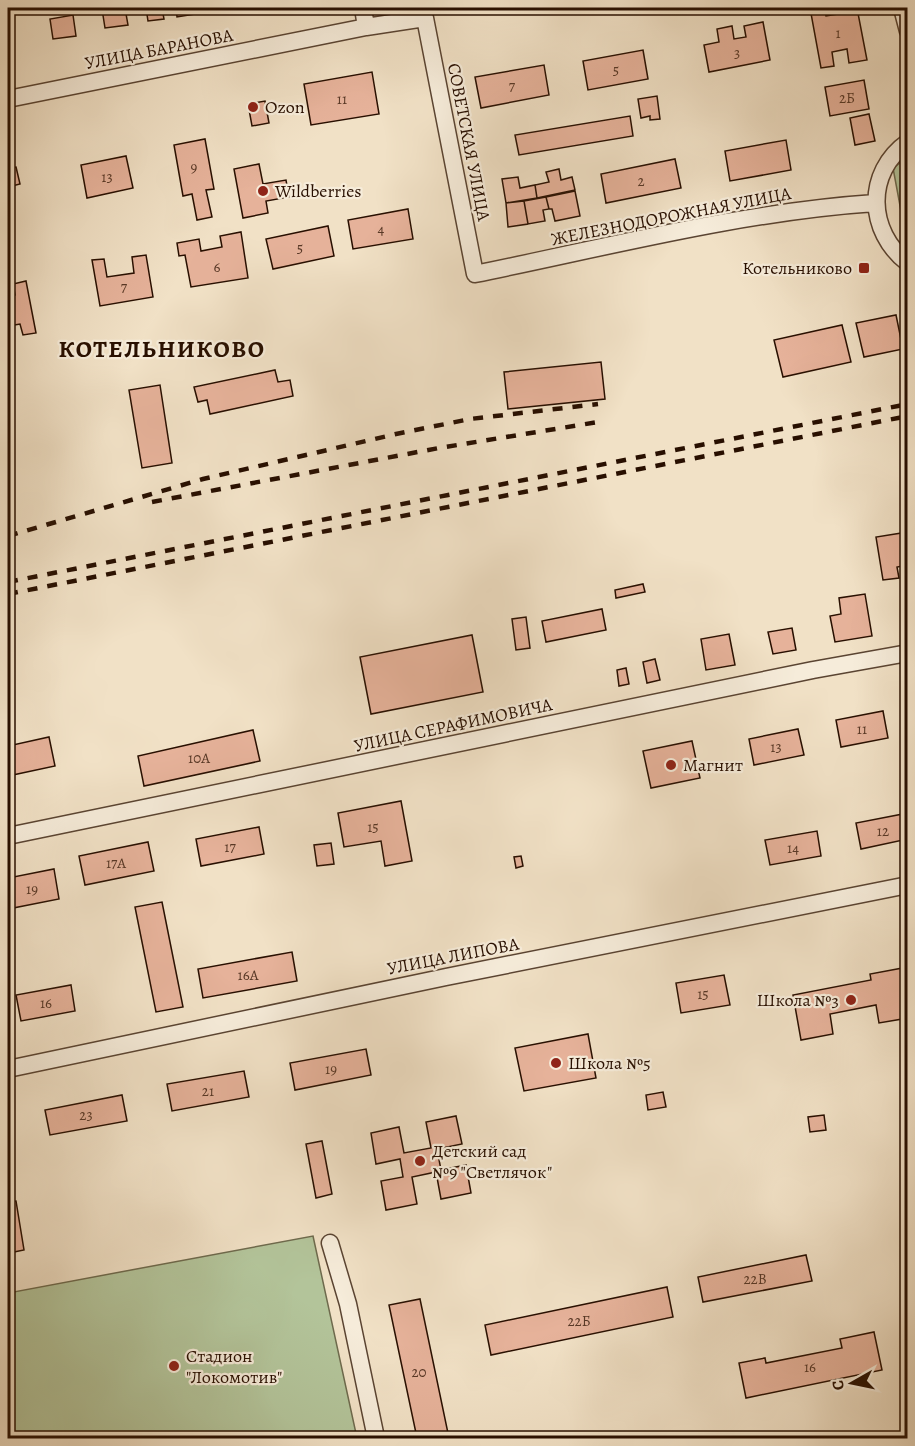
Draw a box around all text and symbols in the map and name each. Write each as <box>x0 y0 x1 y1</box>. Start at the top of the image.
street label: УЛИЦА БАРАНОВА <box>83 23 236 75</box>
house number: 1 <box>835 23 841 43</box>
house number: 3 <box>734 43 740 63</box>
house number: 5 <box>613 60 619 80</box>
street label: СОВЕТСКАЯ УЛИЦА <box>442 61 496 223</box>
house number: 7 <box>509 76 516 96</box>
house number: 2Б <box>839 88 855 108</box>
house number: 11 <box>337 89 347 109</box>
place label: Ozon <box>265 95 305 119</box>
marker: Ozon <box>246 100 260 114</box>
house number: 9 <box>191 157 198 177</box>
house number: 13 <box>101 167 113 187</box>
house number: 2 <box>637 171 645 191</box>
place label: Wildberries <box>274 179 362 203</box>
street label: ЖЕЛЕЗНОДОРОЖНАЯ УЛИЦА <box>549 181 793 251</box>
marker: Wildberries <box>256 184 270 198</box>
house number: 4 <box>378 219 385 239</box>
house number: 5 <box>297 238 303 258</box>
place label: Котельниково <box>742 256 852 280</box>
house number: 6 <box>214 257 221 277</box>
marker: Котельниково <box>857 261 871 275</box>
house number: 7 <box>121 277 128 297</box>
district label: КОТЕЛЬНИКОВО <box>59 333 265 365</box>
street label: УЛИЦА СЕРАФИМОВИЧА <box>352 692 555 758</box>
house number: 11 <box>857 719 867 739</box>
house number: 13 <box>770 737 782 757</box>
house number: 10А <box>188 748 210 768</box>
place label: Магнит <box>683 753 743 777</box>
marker: Магнит <box>664 758 678 772</box>
house number: 15 <box>367 817 379 837</box>
house number: 12 <box>877 821 889 841</box>
house number: 17 <box>224 837 236 857</box>
house number: 14 <box>787 838 799 858</box>
house number: 17А <box>106 853 126 873</box>
house number: 19 <box>26 879 38 899</box>
street label: УЛИЦА ЛИПОВА <box>385 931 521 981</box>
house number: 16А <box>238 965 259 985</box>
house number: 15 <box>697 984 709 1004</box>
place label: Школа №3 <box>756 988 839 1012</box>
house number: 16 <box>40 993 52 1013</box>
marker: Школа №3 <box>844 993 858 1007</box>
place label: Школа №5 <box>568 1051 651 1075</box>
marker: Школа №5 <box>549 1056 563 1070</box>
house number: 19 <box>325 1059 337 1079</box>
house number: 21 <box>202 1081 214 1101</box>
house number: 23 <box>79 1105 93 1125</box>
place label: Детский сад №9 "Светлячок" <box>432 1139 552 1184</box>
marker: Детский сад №9 "Светлячок" <box>413 1154 427 1168</box>
house number: 22В <box>743 1269 767 1289</box>
house number: 22Б <box>567 1311 591 1331</box>
place label: Стадион "Локомотив" <box>186 1344 282 1389</box>
north arrow <box>822 1353 882 1413</box>
house number: 16 <box>804 1357 816 1377</box>
marker: Стадион "Локомотив" <box>167 1359 181 1373</box>
house number: 20 <box>411 1362 427 1382</box>
text: С <box>827 1378 850 1392</box>

